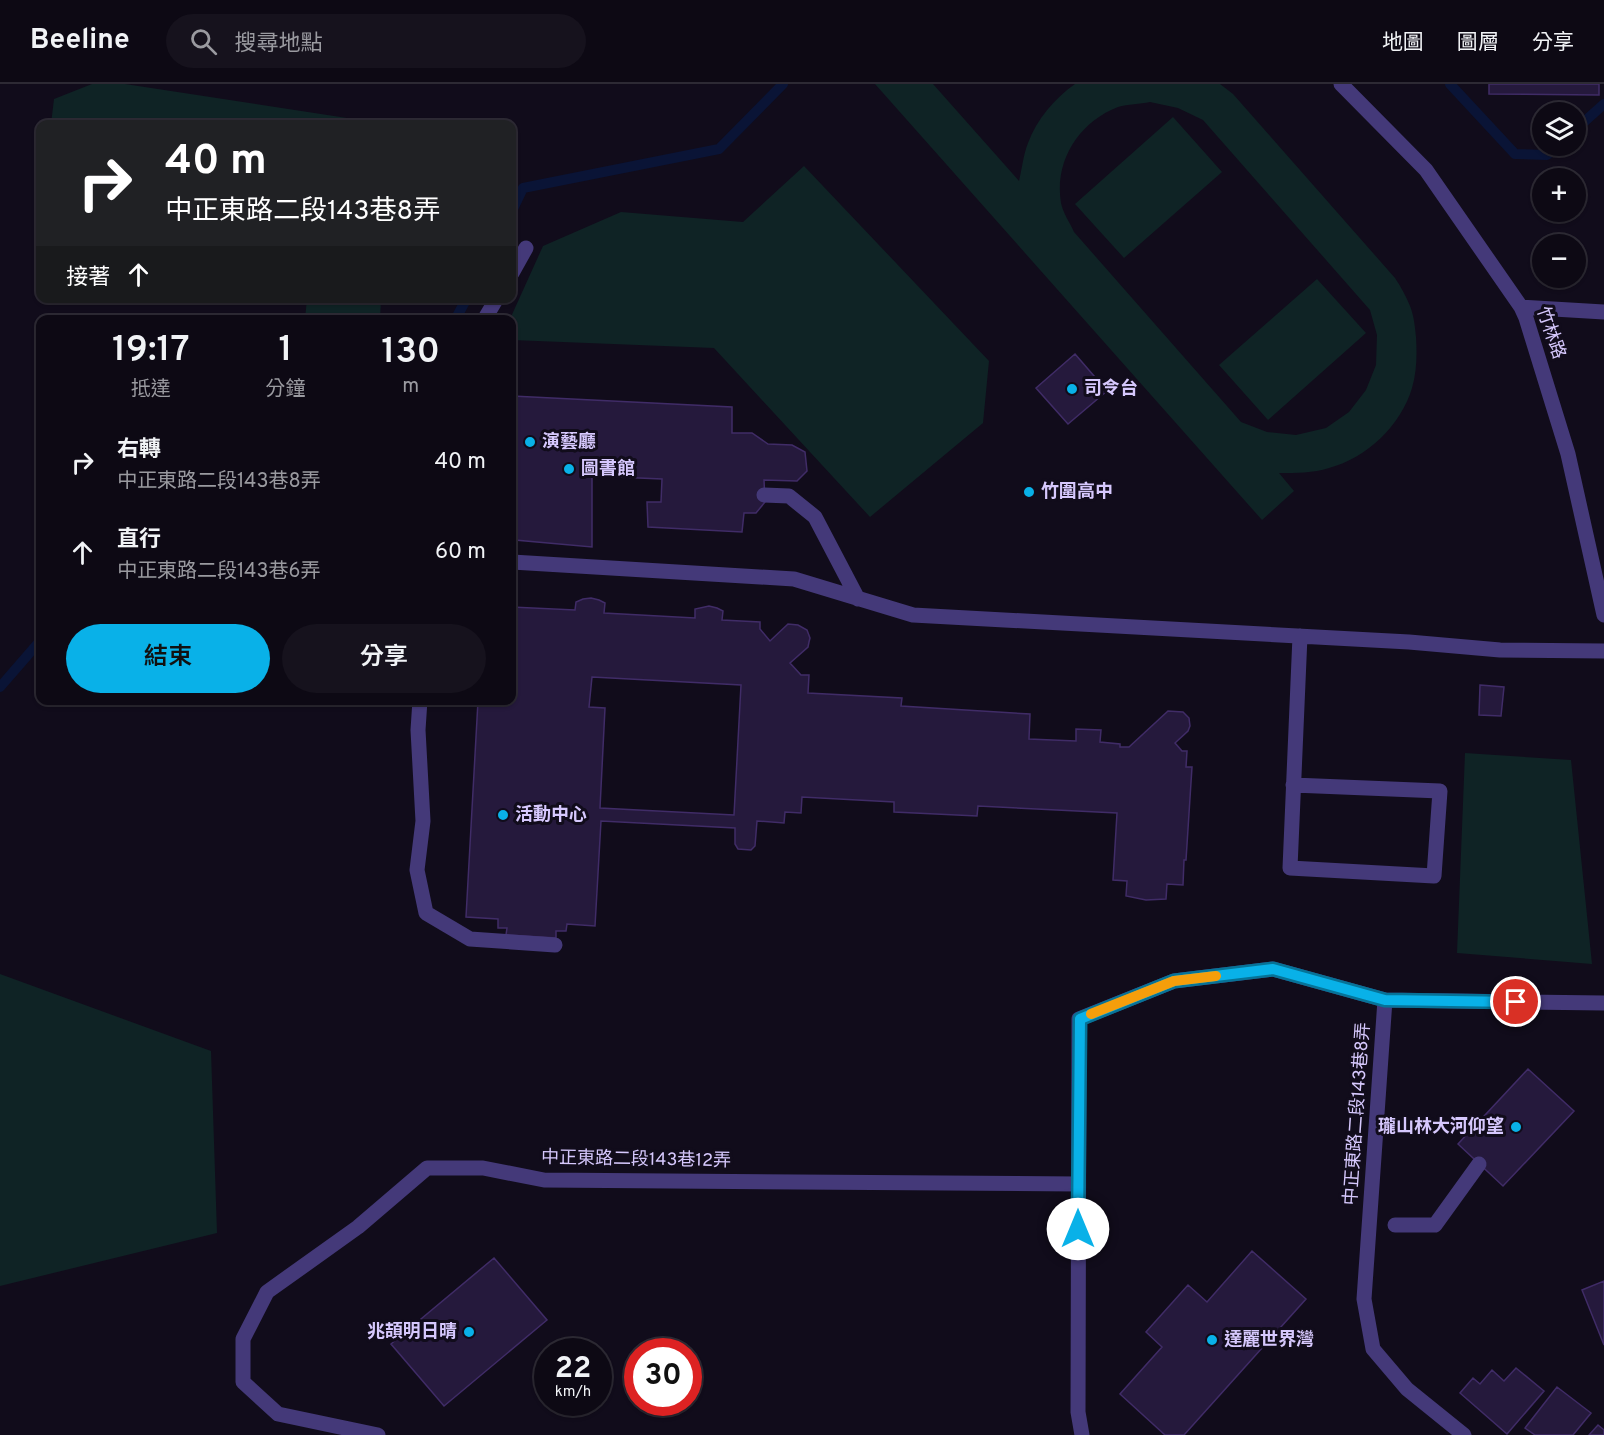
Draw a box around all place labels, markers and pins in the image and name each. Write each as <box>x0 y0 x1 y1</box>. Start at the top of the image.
place label: 司令台 <box>1084 378 1138 401</box>
marker: 司令台 <box>1065 382 1079 396</box>
place label: 演藝廳 <box>542 431 596 454</box>
marker: 演藝廳 <box>523 435 537 449</box>
place label: 圖書館 <box>581 458 635 481</box>
marker: 圖書館 <box>562 462 576 476</box>
place label: 竹圍高中 <box>1041 481 1113 504</box>
marker: 竹圍高中 <box>1022 485 1036 499</box>
place label: 活動中心 <box>515 804 587 827</box>
marker: 活動中心 <box>496 808 510 822</box>
pin <box>1490 976 1541 1027</box>
place label: 瓏山林大河仰望 <box>1378 1116 1504 1139</box>
marker: 瓏山林大河仰望 <box>1509 1120 1523 1134</box>
place label: 兆頡明日晴 <box>367 1321 457 1344</box>
marker: 兆頡明日晴 <box>462 1325 476 1339</box>
place label: 達麗世界灣 <box>1224 1329 1314 1352</box>
marker: 達麗世界灣 <box>1205 1333 1219 1347</box>

